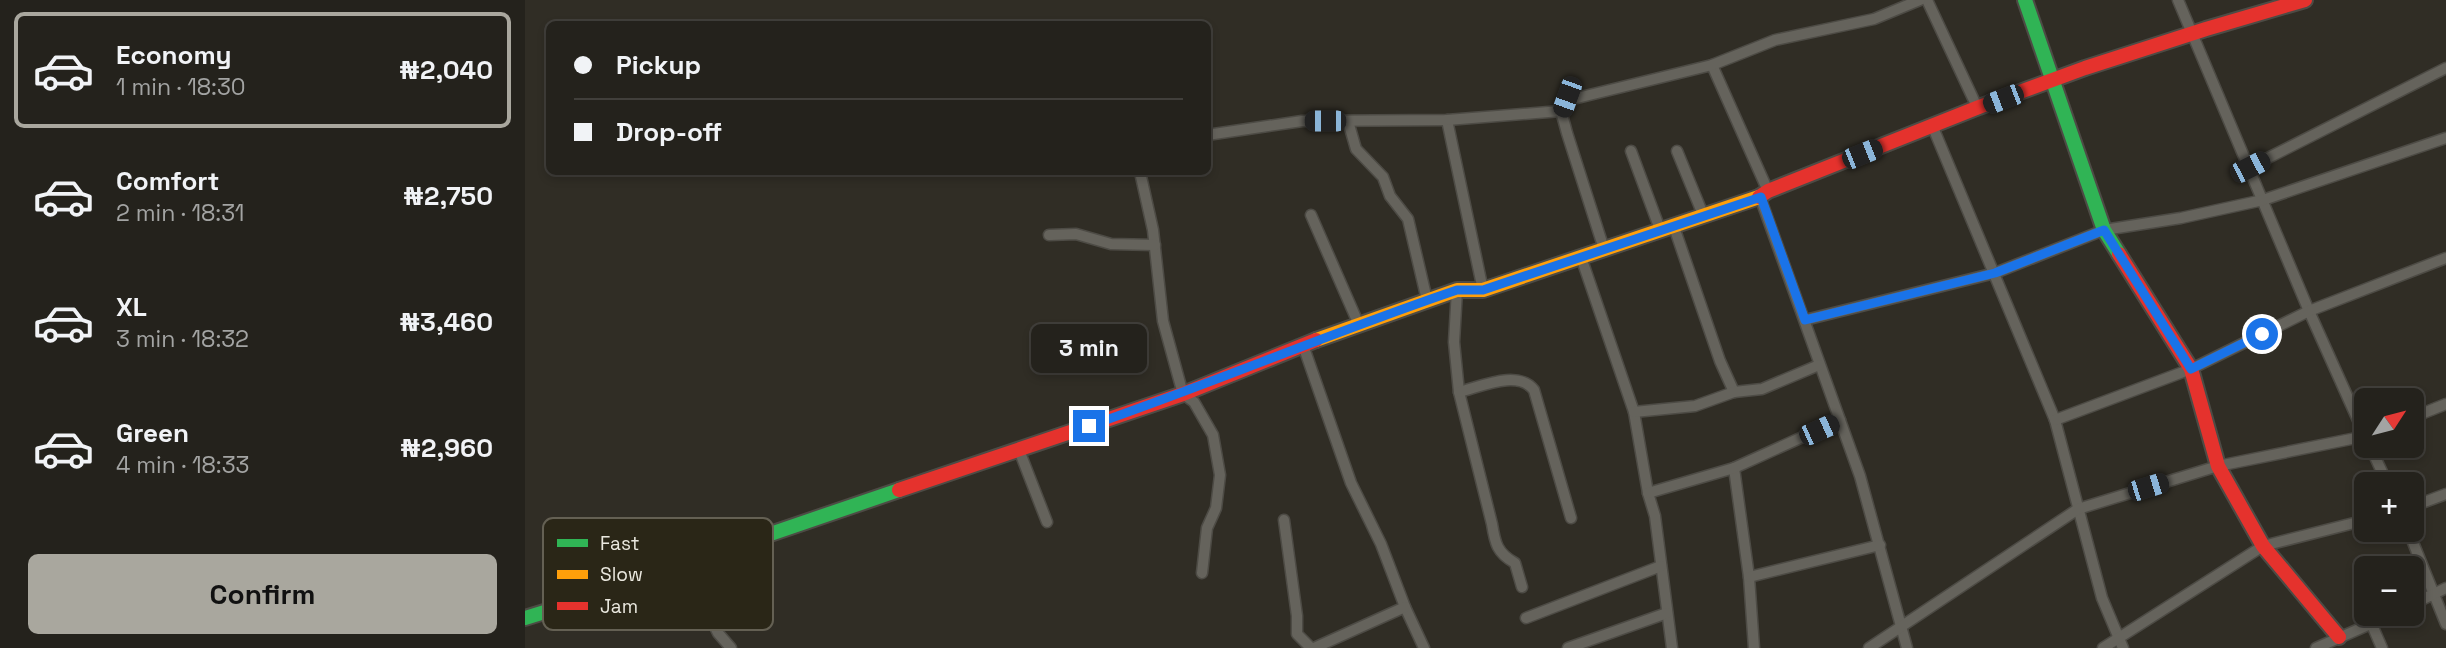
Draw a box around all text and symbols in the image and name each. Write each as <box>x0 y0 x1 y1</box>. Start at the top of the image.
text: Economy <box>116 38 232 72</box>
icon: car <box>32 39 95 102</box>
text: Pickup <box>616 48 701 82</box>
text: ₦2,040 <box>399 53 493 87</box>
text: 1 min · 18:30 <box>116 72 246 102</box>
car <box>1550 74 1585 120</box>
car <box>1980 82 2027 116</box>
car <box>1305 111 1347 132</box>
text: Drop-off <box>616 115 722 149</box>
car <box>1839 136 1886 172</box>
car <box>2227 148 2274 186</box>
text: Comfort <box>116 164 219 198</box>
icon: car <box>32 165 95 228</box>
text: ₦2,750 <box>403 179 493 213</box>
text: 2 min · 18:31 <box>116 198 244 228</box>
text: XL <box>116 290 147 324</box>
icon: car <box>32 291 95 354</box>
text: ₦3,460 <box>399 305 493 339</box>
route start <box>2246 318 2278 350</box>
text: 3 min · 18:32 <box>116 324 249 354</box>
callout: 3 min <box>1031 324 1147 374</box>
text: 3 min <box>1059 333 1119 363</box>
north arrow <box>2354 388 2424 458</box>
map controls <box>2354 388 2424 626</box>
route end <box>1073 410 1105 442</box>
car <box>1796 412 1843 448</box>
text: Green <box>116 416 189 450</box>
icon: car <box>32 417 95 480</box>
text: ₦2,960 <box>400 431 493 465</box>
text: 4 min · 18:33 <box>116 450 249 480</box>
car <box>2125 471 2172 503</box>
button: + <box>2354 472 2424 542</box>
legend <box>543 518 773 630</box>
text: Fast <box>600 531 640 556</box>
button: Confirm <box>28 554 497 634</box>
button: − <box>2354 556 2424 626</box>
text: Slow <box>600 562 643 587</box>
text: Jam <box>600 594 638 619</box>

